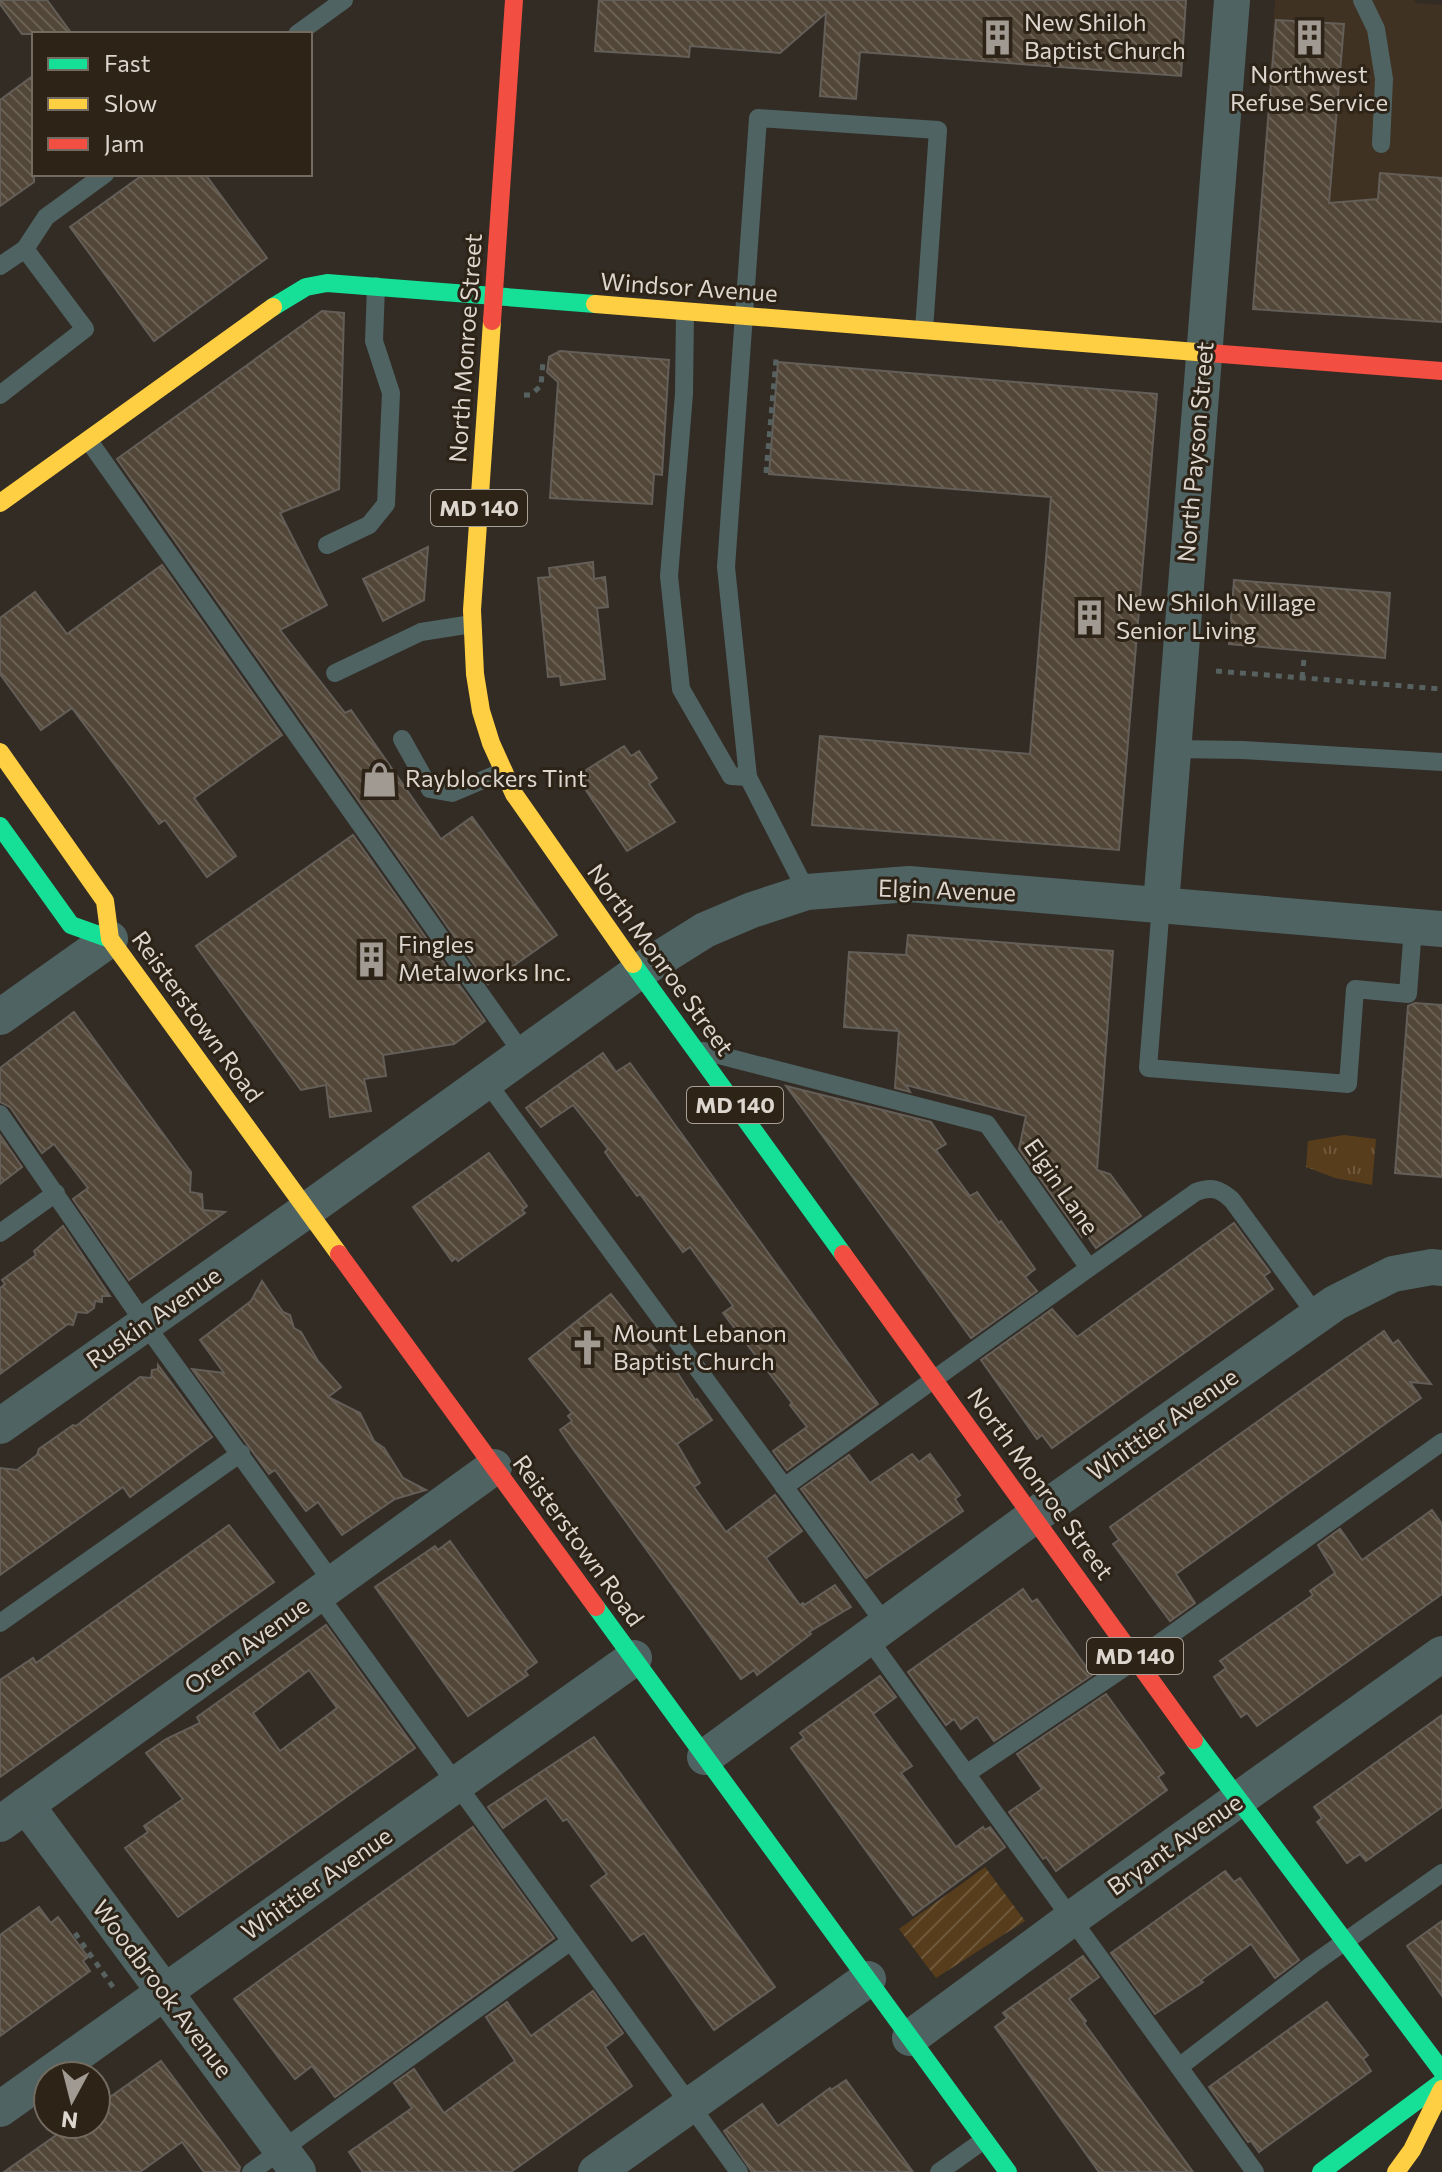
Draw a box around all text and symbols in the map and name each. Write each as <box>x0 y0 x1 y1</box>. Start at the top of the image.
place label: New Shiloh Baptist Church <box>1024 7 1186 64</box>
building icon: New Shiloh Baptist Church <box>979 18 1017 56</box>
building icon: Northwest Refuse Service <box>1290 19 1328 57</box>
legend <box>32 32 312 176</box>
text: Fast <box>104 48 151 77</box>
place label: Northwest Refuse Service <box>1230 59 1388 116</box>
text: Slow <box>104 88 157 117</box>
text: Jam <box>104 128 144 157</box>
street label: North Monroe Street <box>442 232 487 464</box>
street label: Windsor Avenue <box>599 266 779 307</box>
street label: North Payson Street <box>1170 340 1219 563</box>
road number: MD 140 <box>431 490 527 526</box>
place label: New Shiloh Village Senior Living <box>1116 587 1316 644</box>
building icon: New Shiloh Village Senior Living <box>1071 598 1109 636</box>
shop icon: Rayblockers Tint <box>360 760 398 798</box>
place label: Rayblockers Tint <box>405 763 587 792</box>
street label: North Monroe Street <box>582 858 741 1061</box>
street label: Elgin Avenue <box>878 873 1016 906</box>
street label: Reisterstown Road <box>126 925 270 1107</box>
place label: Fingles Metalworks Inc. <box>398 929 571 986</box>
building icon: Fingles Metalworks Inc. <box>353 940 391 978</box>
road number: MD 140 <box>687 1087 783 1123</box>
street label: Elgin Lane <box>1019 1133 1106 1240</box>
street label: Ruskin Avenue <box>80 1260 226 1374</box>
place label: Mount Lebanon Baptist Church <box>613 1318 787 1375</box>
church icon: Mount Lebanon Baptist Church <box>568 1329 606 1367</box>
street label: Whittier Avenue <box>1081 1361 1243 1486</box>
street label: North Monroe Street <box>962 1382 1121 1585</box>
street label: Reisterstown Road <box>507 1449 651 1631</box>
street label: Orem Avenue <box>178 1590 314 1700</box>
road number: MD 140 <box>1087 1638 1183 1674</box>
street label: Bryant Avenue <box>1101 1787 1247 1901</box>
street label: Whittier Avenue <box>235 1820 397 1945</box>
street label: Woodbrook Avenue <box>87 1894 239 2083</box>
north arrow <box>32 2060 112 2140</box>
text: N <box>60 2106 79 2135</box>

